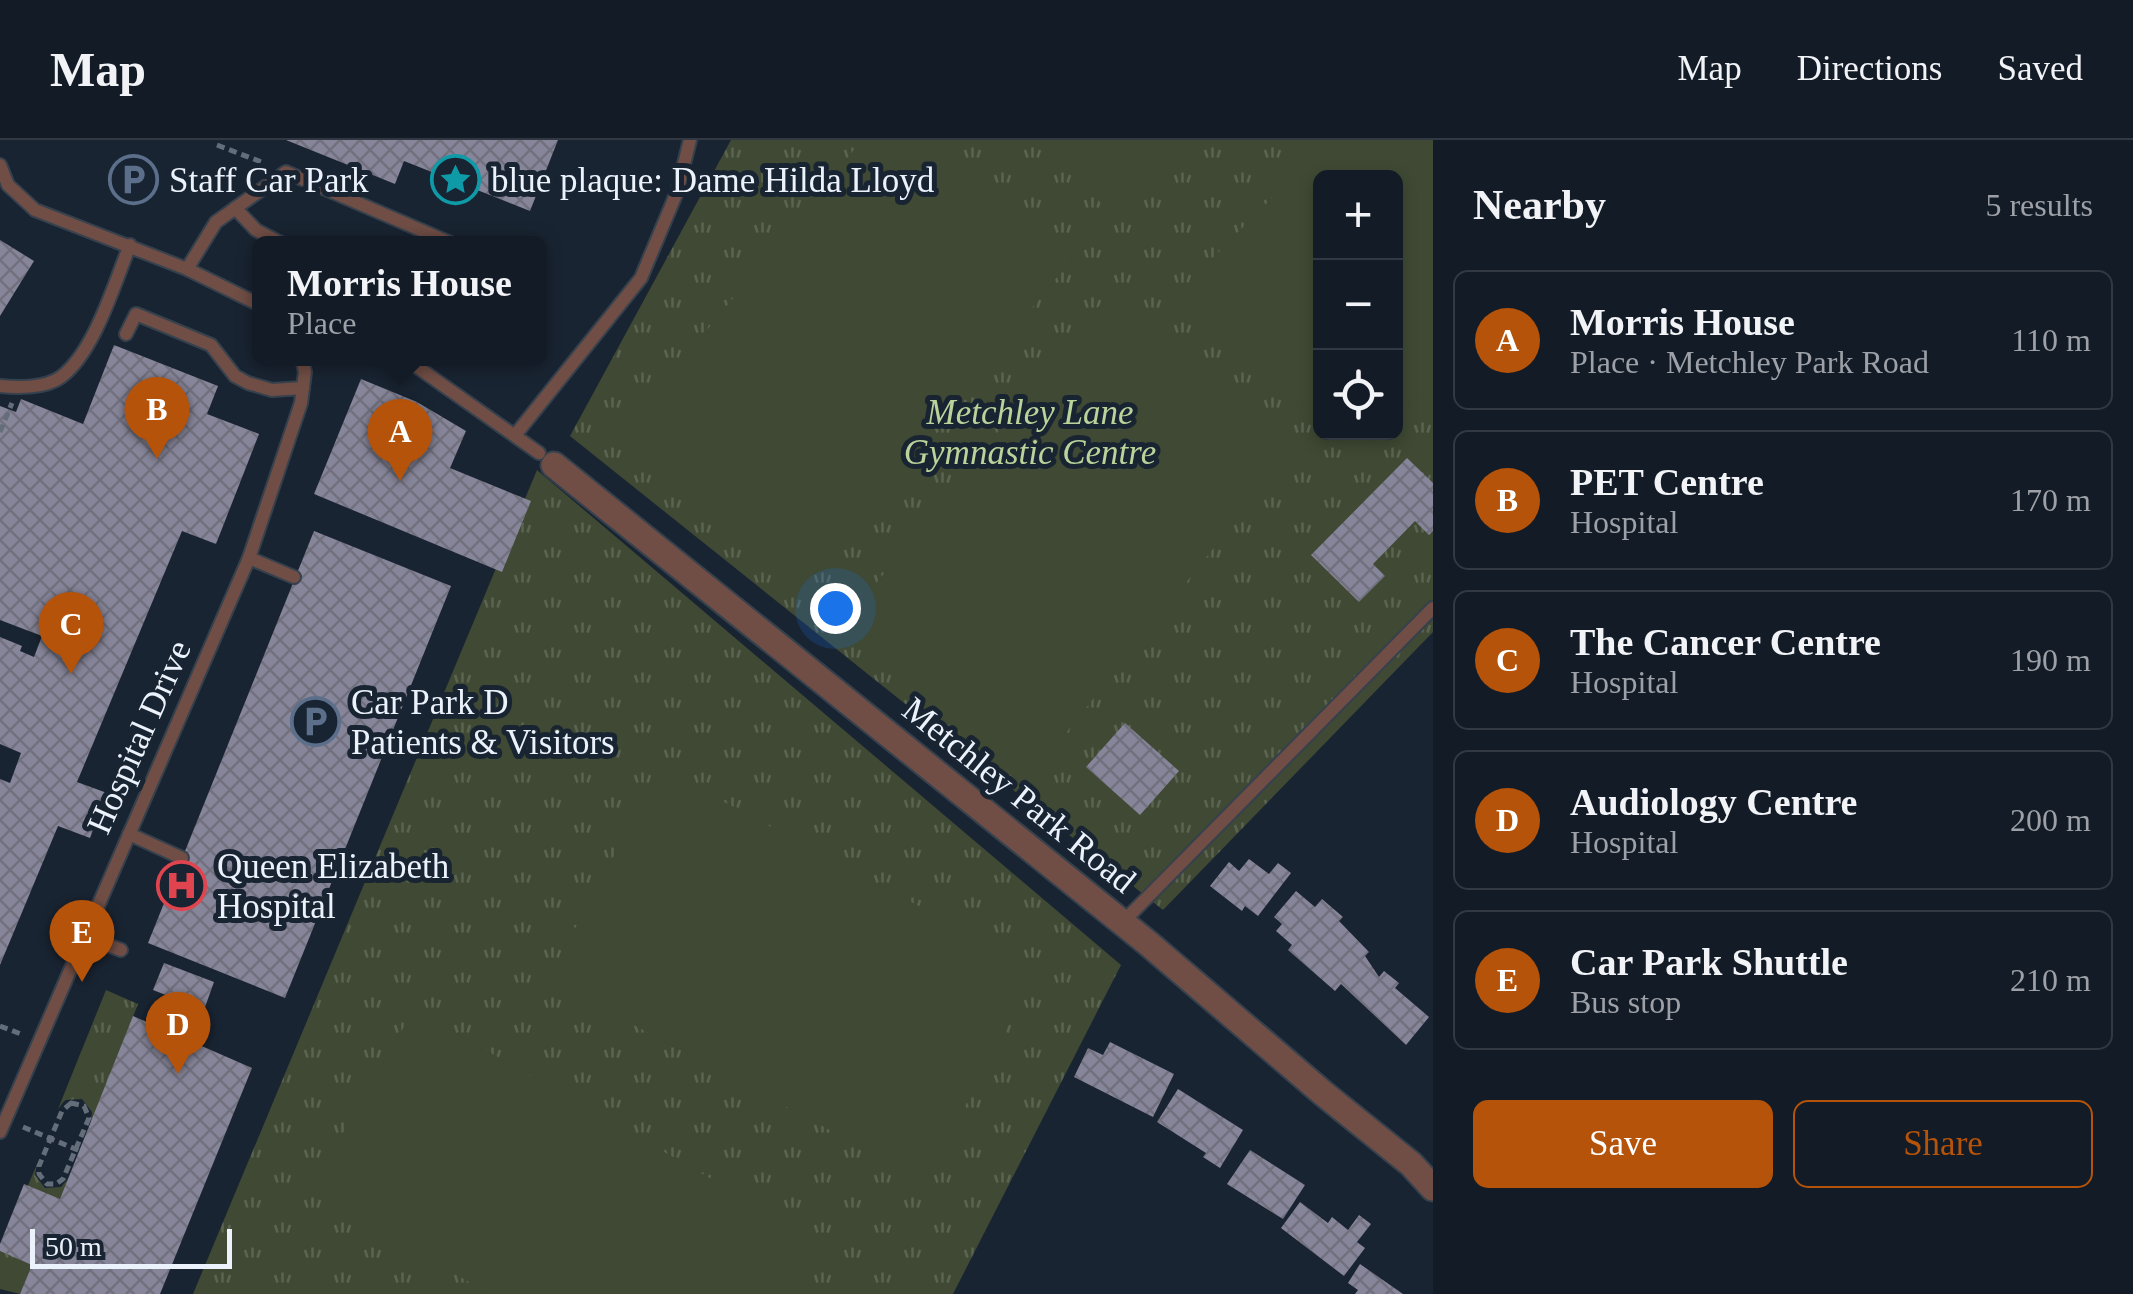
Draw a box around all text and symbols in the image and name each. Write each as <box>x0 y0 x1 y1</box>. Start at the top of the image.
text: Map <box>50 43 146 96</box>
text: Map <box>1678 49 1742 88</box>
text: Directions <box>1797 49 1942 88</box>
text: Saved <box>1997 49 2083 88</box>
parking icon: Staff Car Park <box>108 154 160 206</box>
place icon: blue plaque: Dame Hilda Lloyd <box>430 154 482 206</box>
place label: Staff Car Park <box>169 161 369 200</box>
place label: blue plaque: Dame Hilda Lloyd <box>491 161 935 200</box>
map controls <box>1313 170 1403 440</box>
button: + <box>1313 170 1403 260</box>
text: Nearby <box>1473 182 1606 228</box>
text: 5 results <box>1985 187 2093 223</box>
popup <box>252 236 547 366</box>
button: − <box>1313 260 1403 350</box>
text: Morris House <box>287 262 512 304</box>
text: Morris House <box>1570 301 1795 343</box>
text: Place <box>287 305 356 341</box>
text: A <box>1496 322 1519 358</box>
text: 110 m <box>2011 322 2091 358</box>
text: Place · Metchley Park Road <box>1570 344 1929 380</box>
button: locate <box>1313 350 1403 440</box>
pin: B <box>124 376 190 459</box>
park label: Metchley Lane Gymnastic Centre <box>904 393 1156 472</box>
pin: A <box>368 398 432 481</box>
text: PET Centre <box>1570 461 1764 503</box>
text: B <box>1497 482 1518 518</box>
text: 170 m <box>2010 482 2091 518</box>
text: Hospital <box>1570 504 1678 540</box>
your location <box>810 583 861 634</box>
pin: C <box>38 592 104 674</box>
text: The Cancer Centre <box>1570 621 1881 663</box>
street label: Hospital Drive <box>79 634 199 840</box>
text: C <box>1496 642 1519 678</box>
text: 190 m <box>2010 642 2091 678</box>
text: Hospital <box>1570 664 1678 700</box>
place label: Car Park D Patients & Visitors <box>351 683 615 762</box>
street label: Metchley Park Road <box>895 689 1143 901</box>
parking icon: Car Park D Patients & Visitors <box>290 696 342 748</box>
text: Audiology Centre <box>1570 781 1857 823</box>
text: D <box>1496 802 1519 838</box>
text: 200 m <box>2010 802 2091 838</box>
text: Hospital <box>1570 824 1678 860</box>
place label: Queen Elizabeth Hospital <box>217 847 450 926</box>
hospital icon: Queen Elizabeth Hospital <box>156 860 208 912</box>
pin: E <box>49 900 114 982</box>
text: Car Park Shuttle <box>1570 941 1848 983</box>
text: E <box>1497 962 1518 998</box>
text: 210 m <box>2010 962 2091 998</box>
text: Bus stop <box>1570 984 1681 1020</box>
pin: D <box>146 992 210 1074</box>
button: Save <box>1473 1100 1773 1188</box>
button: Share <box>1793 1100 2093 1188</box>
scale bar <box>30 1224 232 1268</box>
text: 50 m <box>45 1231 102 1262</box>

